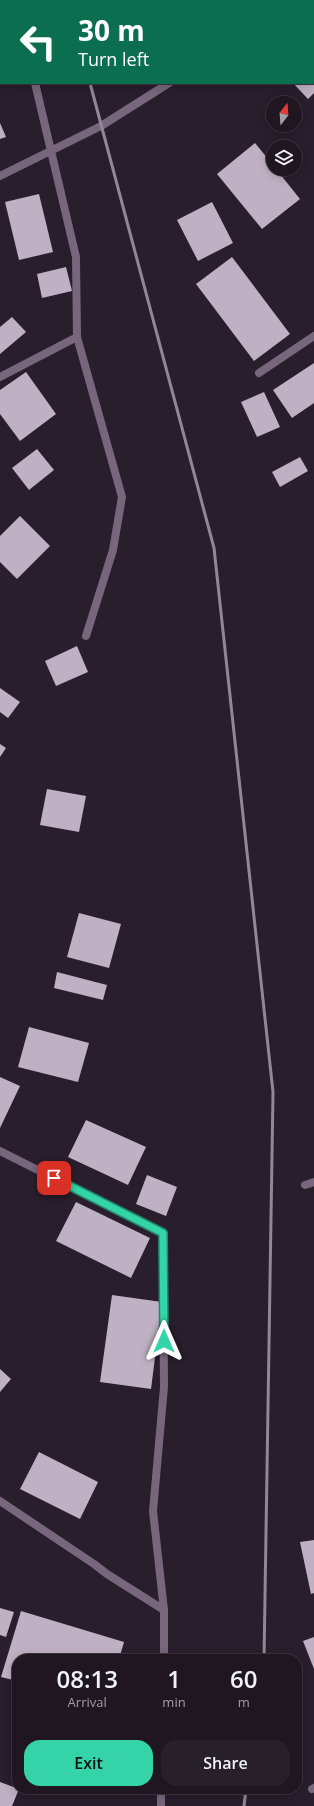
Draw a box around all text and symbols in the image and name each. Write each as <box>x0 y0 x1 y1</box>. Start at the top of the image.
text: 30 m <box>78 11 145 49</box>
icon: left <box>12 16 64 68</box>
text: Turn left <box>78 47 149 71</box>
north arrow <box>266 96 302 132</box>
map controls <box>266 96 302 176</box>
button: layers <box>266 140 302 176</box>
pin <box>37 1161 71 1195</box>
icon: arrive <box>43 1167 65 1189</box>
position arrow <box>143 1320 185 1362</box>
text: 08:13 <box>56 1662 118 1695</box>
text: 1 <box>167 1662 181 1695</box>
text: 60 <box>230 1662 258 1695</box>
text: Arrival <box>68 1693 107 1711</box>
text: min <box>162 1693 186 1711</box>
text: m <box>238 1693 250 1711</box>
button: Exit <box>24 1740 153 1786</box>
button: Share <box>161 1740 290 1786</box>

